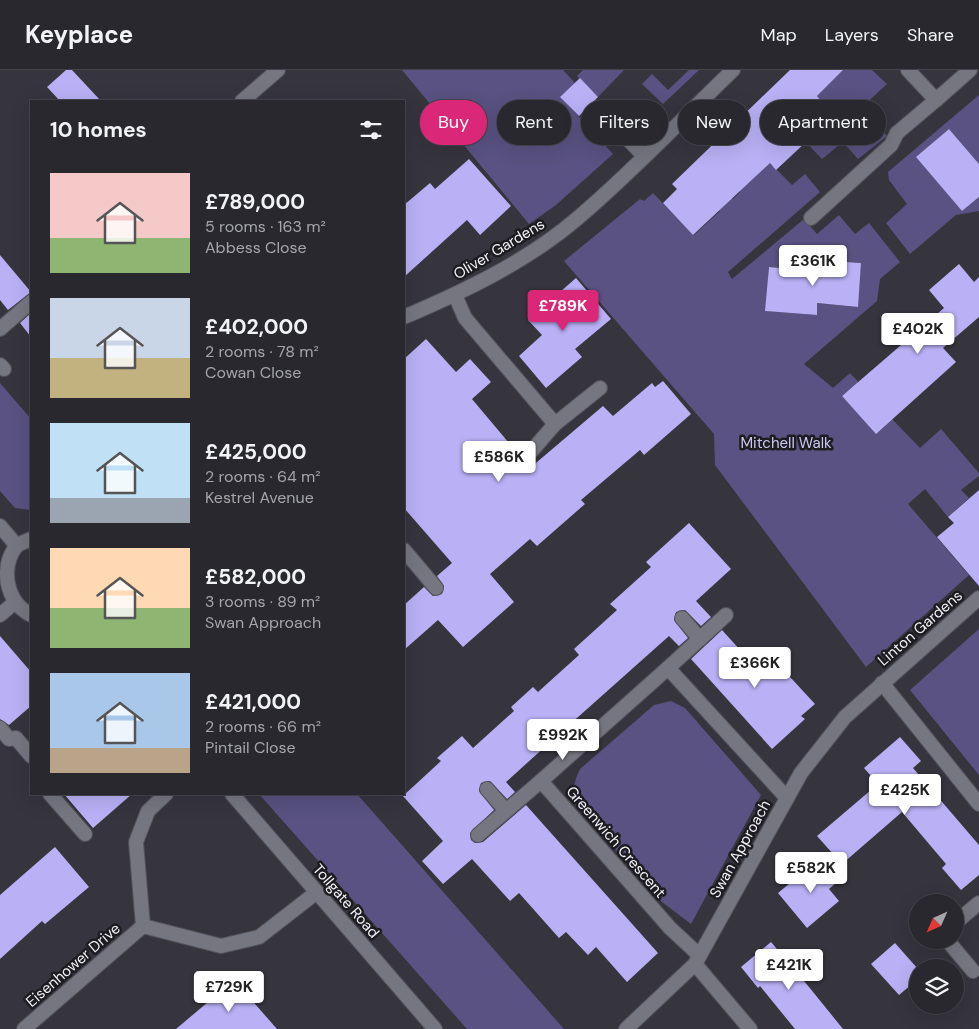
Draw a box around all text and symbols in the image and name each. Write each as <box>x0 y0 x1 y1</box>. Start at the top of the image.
text: Keyplace <box>25 19 133 50</box>
text: Map <box>761 23 797 47</box>
text: Layers <box>825 23 879 47</box>
text: Share <box>907 23 954 47</box>
chip: Buy <box>420 100 487 145</box>
chip: Rent <box>497 100 571 145</box>
chip: Filters <box>581 100 668 145</box>
chip: New <box>678 100 750 145</box>
chip: Apartment <box>760 100 886 145</box>
text: 10 homes <box>50 116 147 144</box>
icon: filters <box>357 116 385 144</box>
text: £789,000 <box>205 188 305 216</box>
icon: home <box>90 193 150 253</box>
street label: Oliver Gardens <box>450 214 548 284</box>
text: 5 rooms · 163 m² <box>205 216 326 237</box>
text: Abbess Close <box>205 237 307 258</box>
pin: £361K <box>778 244 848 287</box>
text: £361K <box>790 250 836 271</box>
pin: £789K <box>528 290 598 332</box>
text: £789K <box>539 295 587 316</box>
pin: £402K <box>883 312 953 355</box>
text: £402,000 <box>205 313 308 341</box>
icon: home <box>90 318 150 378</box>
text: £402K <box>892 318 944 339</box>
text: 2 rooms · 78 m² <box>205 341 319 362</box>
text: Cowan Close <box>205 362 301 383</box>
park label: Mitchell Walk <box>740 433 832 453</box>
text: £425,000 <box>205 438 307 466</box>
pin: £586K <box>464 440 534 483</box>
icon: home <box>90 443 150 503</box>
text: £586K <box>474 446 524 467</box>
text: 2 rooms · 64 m² <box>205 466 321 487</box>
text: Kestrel Avenue <box>205 487 314 508</box>
text: £582,000 <box>205 563 306 591</box>
icon: home <box>90 568 150 628</box>
street label: Linton Gardens <box>873 586 967 670</box>
text: 3 rooms · 89 m² <box>205 591 320 612</box>
text: Swan Approach <box>205 612 321 633</box>
pin: £366K <box>720 646 790 689</box>
text: £366K <box>730 652 780 673</box>
text: £421,000 <box>205 688 301 716</box>
icon: home <box>90 693 150 753</box>
text: 2 rooms · 66 m² <box>205 716 321 737</box>
pin: £992K <box>528 718 598 761</box>
text: £992K <box>538 724 588 745</box>
text: Pintail Close <box>205 737 296 758</box>
pin: £425K <box>870 774 940 816</box>
text: £425K <box>880 779 930 800</box>
street label: Greenwich Crescent <box>562 782 670 902</box>
street label: Swan Approach <box>705 797 775 901</box>
pin: £582K <box>776 852 846 894</box>
text: £582K <box>786 857 836 878</box>
street label: Tollgate Road <box>308 860 384 942</box>
north arrow <box>909 894 964 949</box>
map controls <box>909 894 964 1014</box>
street label: Eisenhower Drive <box>22 919 124 1011</box>
pin: £421K <box>754 948 824 991</box>
text: £421K <box>766 954 812 975</box>
button: layers <box>909 959 964 1014</box>
pin: £729K <box>194 970 264 1013</box>
text: £729K <box>205 976 253 997</box>

